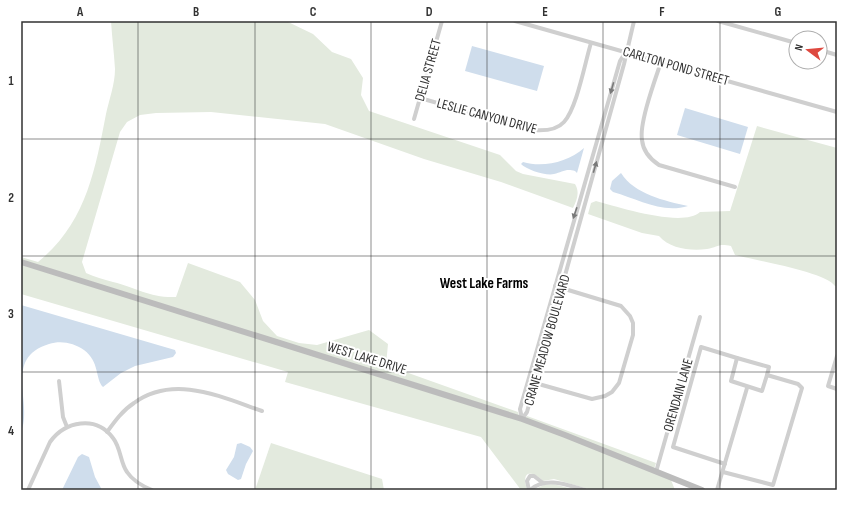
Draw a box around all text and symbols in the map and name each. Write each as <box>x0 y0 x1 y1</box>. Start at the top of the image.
text: A <box>76 4 84 20</box>
text: B <box>193 4 199 20</box>
text: C <box>310 4 317 20</box>
text: D <box>426 4 433 20</box>
text: E <box>542 4 548 20</box>
text: F <box>659 4 665 20</box>
text: G <box>775 4 782 20</box>
north arrow <box>788 30 828 70</box>
street label: DELIA STREET <box>411 37 445 103</box>
street label: CARLTON POND STREET <box>621 43 731 89</box>
text: N <box>792 43 806 52</box>
text: 1 <box>8 73 14 89</box>
one-way arrow <box>609 83 615 95</box>
street label: LESLIE CANYON DRIVE <box>435 94 539 138</box>
one-way arrow <box>592 161 598 173</box>
text: 2 <box>8 190 14 206</box>
one-way arrow <box>572 207 578 219</box>
street label: CRANE MEADOW BOULEVARD <box>520 272 574 407</box>
district label: West Lake Farms <box>440 274 529 293</box>
text: 3 <box>8 306 14 322</box>
street label: WEST LAKE DRIVE <box>325 338 409 378</box>
street label: ORENDAIN LANE <box>659 356 697 434</box>
text: 4 <box>8 423 14 439</box>

